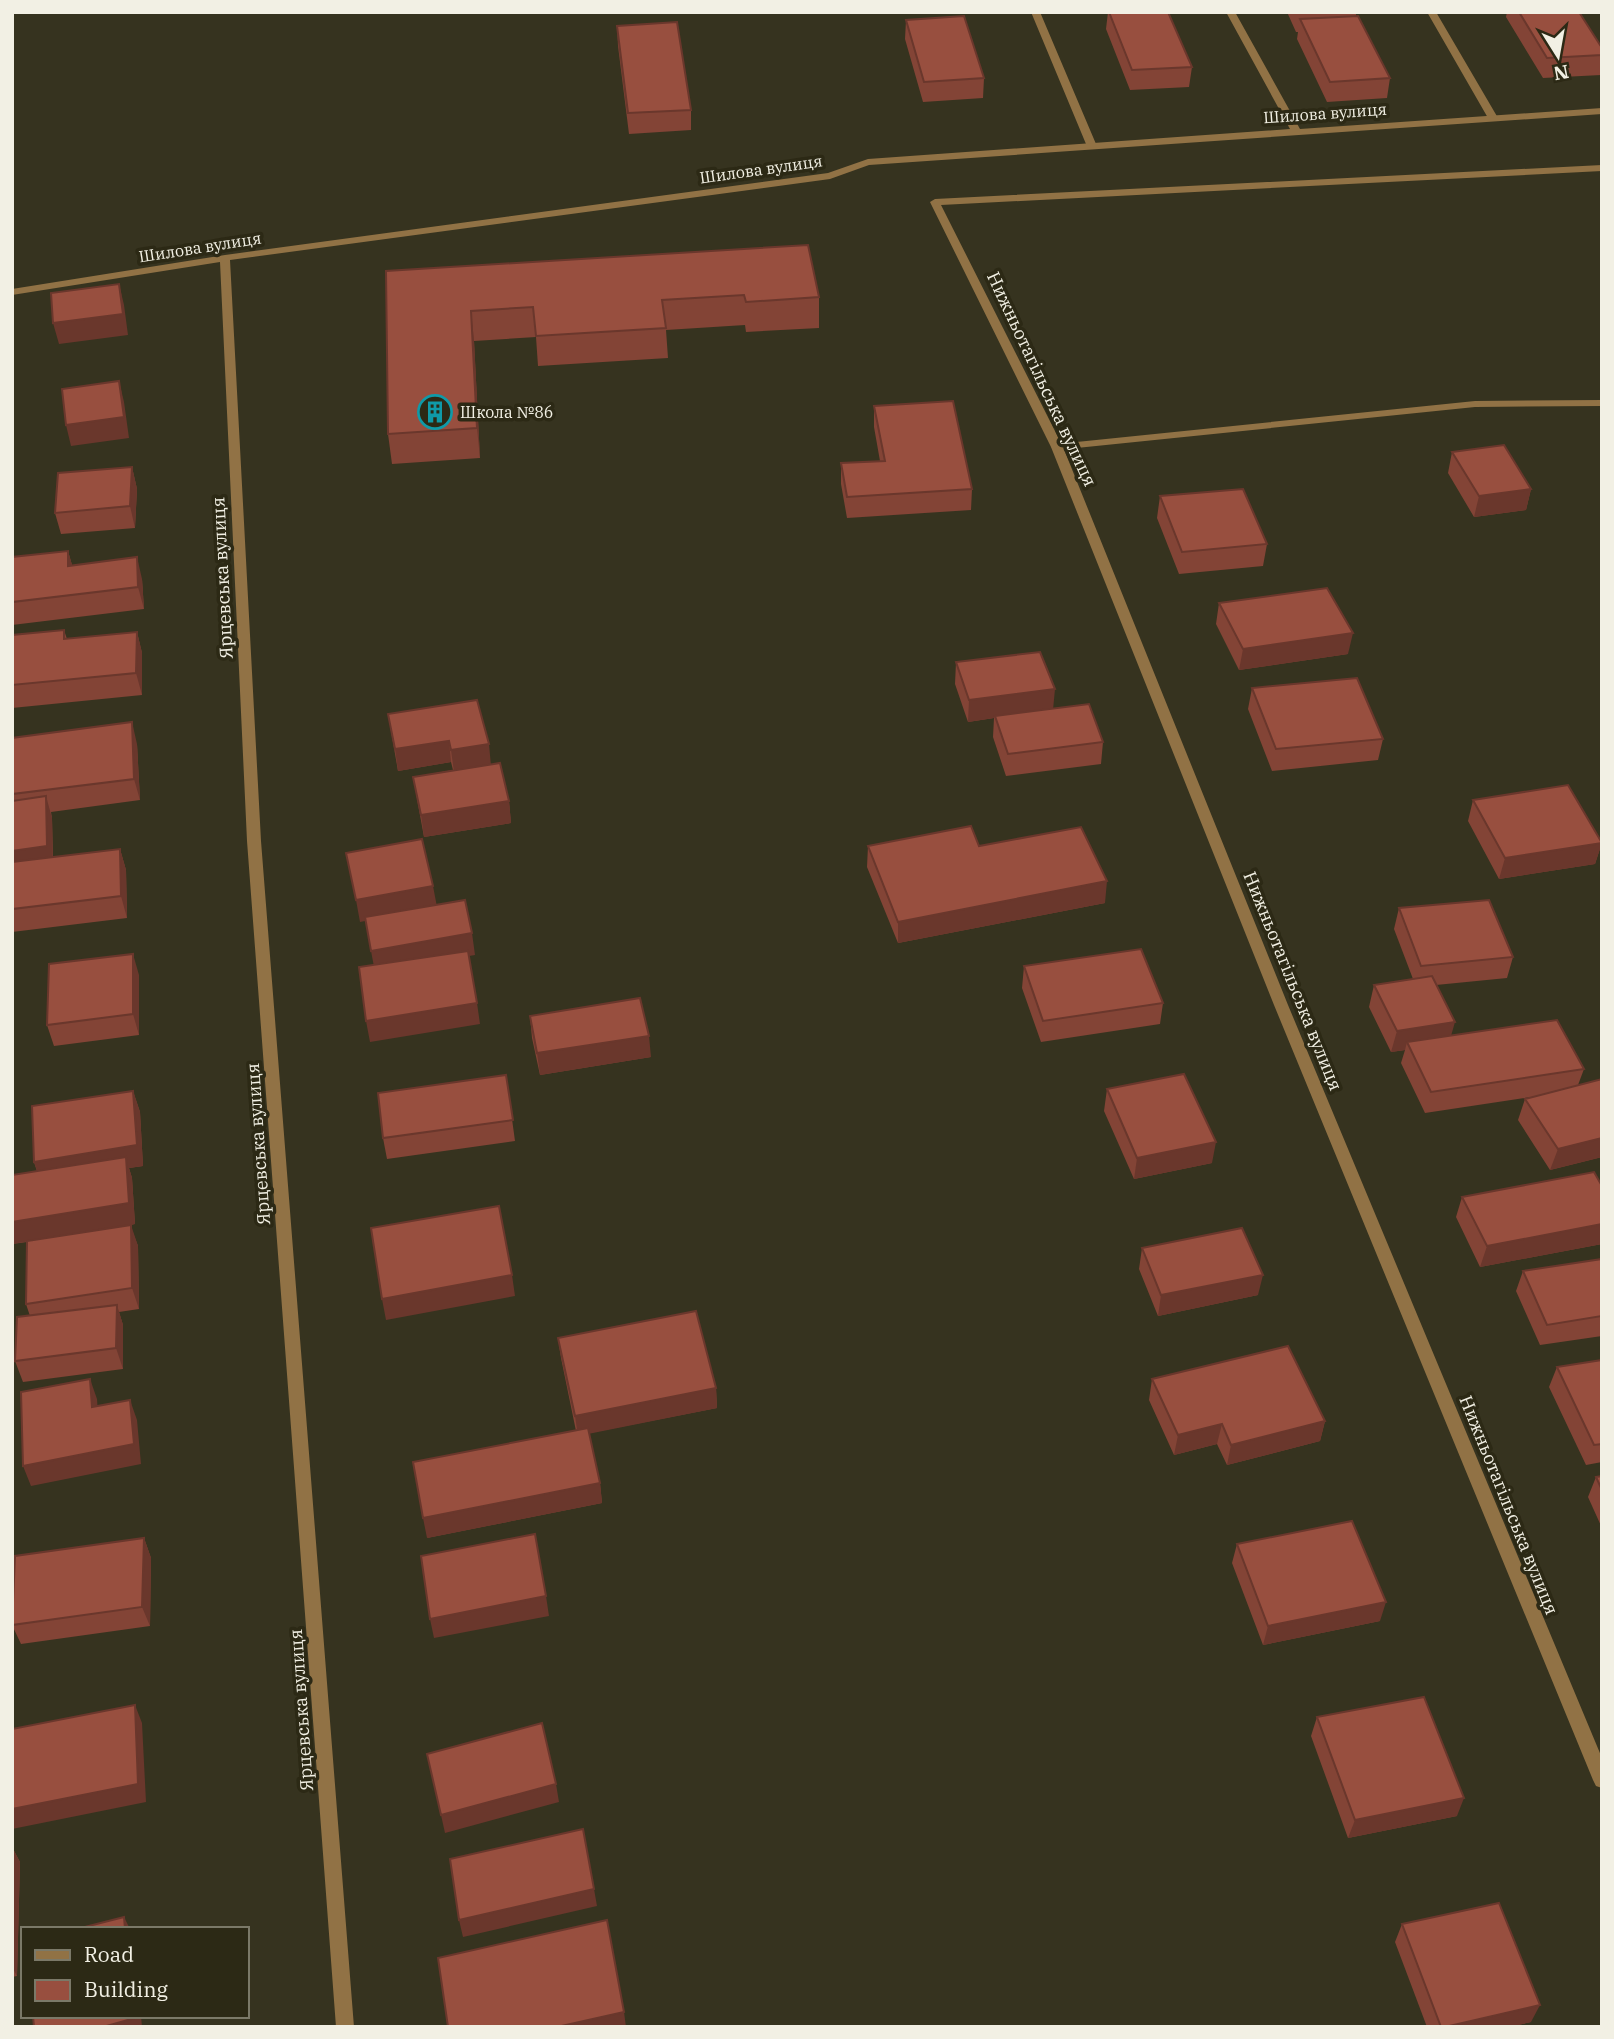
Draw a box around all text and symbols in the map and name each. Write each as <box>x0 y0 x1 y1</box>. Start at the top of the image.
north arrow <box>1523 21 1593 91</box>
text: N <box>1552 59 1571 86</box>
street label: Шилова вулиця <box>1263 99 1387 127</box>
street label: Шилова вулиця <box>698 150 824 188</box>
street label: Шилова вулиця <box>137 227 263 267</box>
street label: Нижньотагільська вулиця <box>982 268 1102 490</box>
building icon: Школа №86 <box>416 393 454 431</box>
place label: Школа №86 <box>460 402 553 422</box>
street label: Ярцевська вулиця <box>206 496 238 660</box>
street label: Нижньотагільська вулиця <box>1238 868 1348 1094</box>
street label: Ярцевська вулиця <box>241 1062 275 1226</box>
street label: Нижньотагільська вулиця <box>1454 1392 1564 1618</box>
street label: Ярцевська вулиця <box>284 1628 318 1792</box>
legend <box>21 1927 248 2018</box>
text: Road <box>84 1940 134 1968</box>
text: Building <box>84 1975 169 2003</box>

